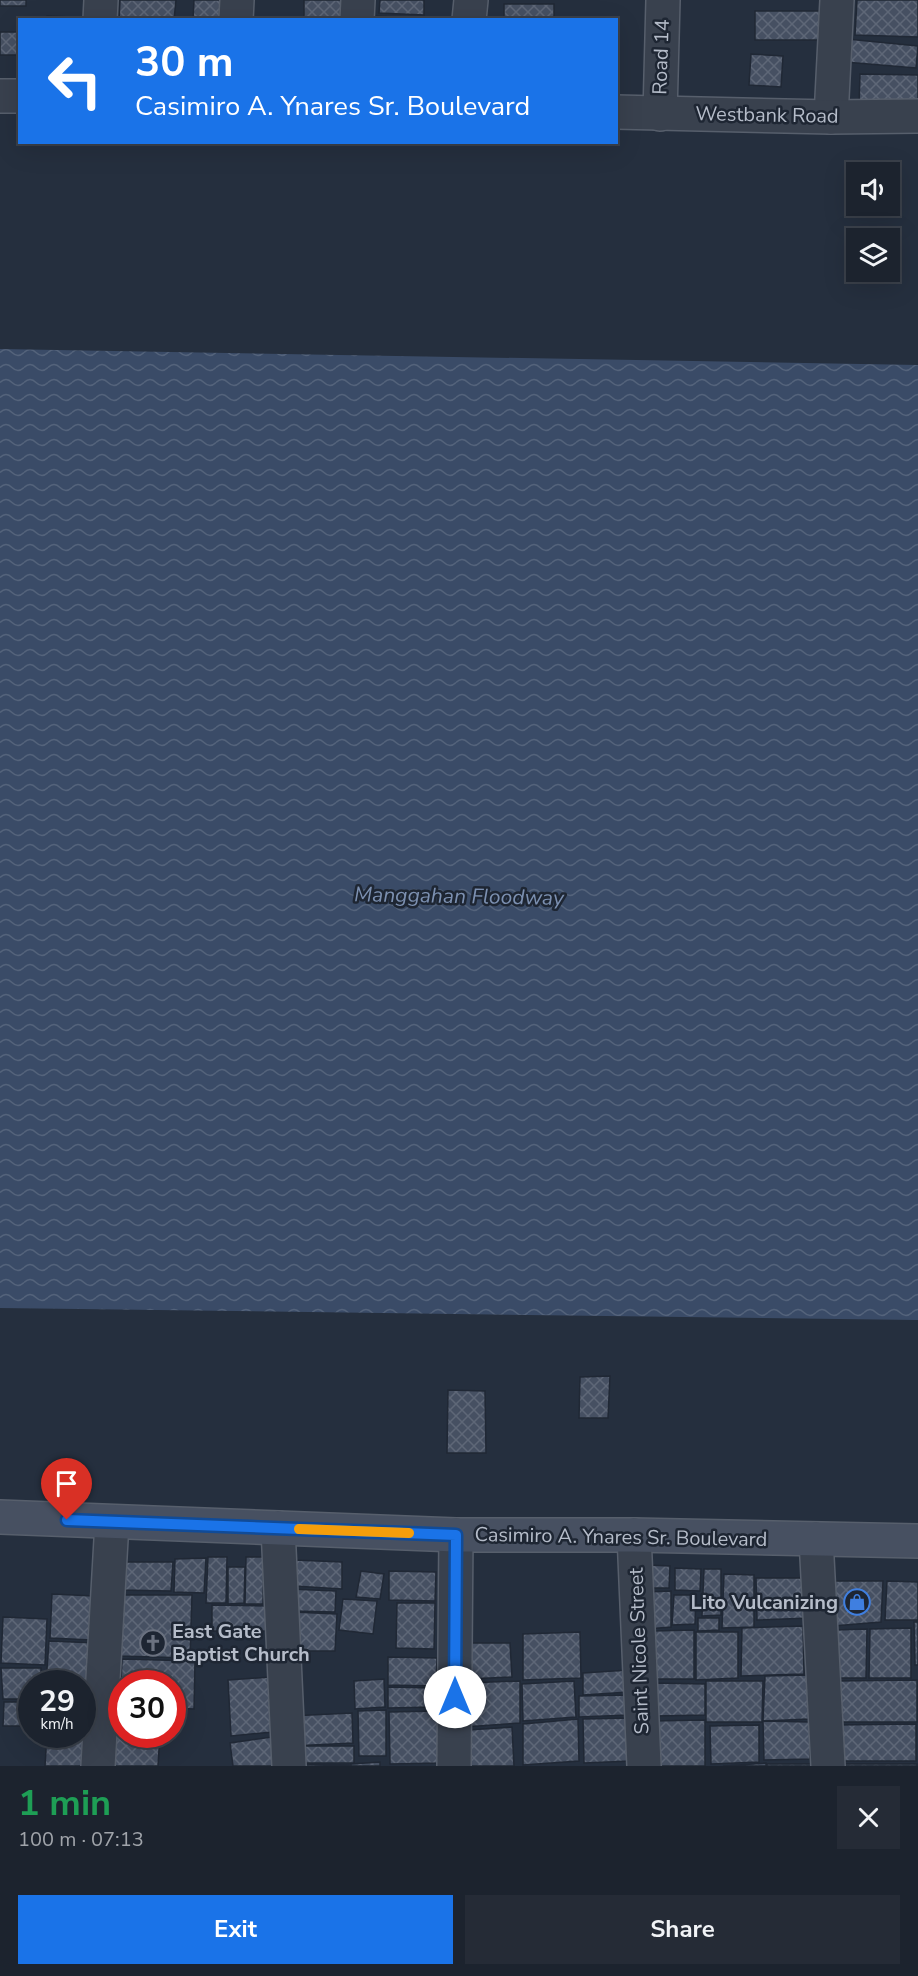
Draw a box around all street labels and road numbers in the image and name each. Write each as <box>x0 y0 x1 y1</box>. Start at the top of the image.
street label: Road 14 <box>646 19 676 95</box>
street label: Westbank Road <box>695 100 839 130</box>
street label: Casimiro A. Ynares Sr. Boulevard <box>474 1521 768 1553</box>
street label: Saint Nicole Street <box>623 1566 655 1735</box>

